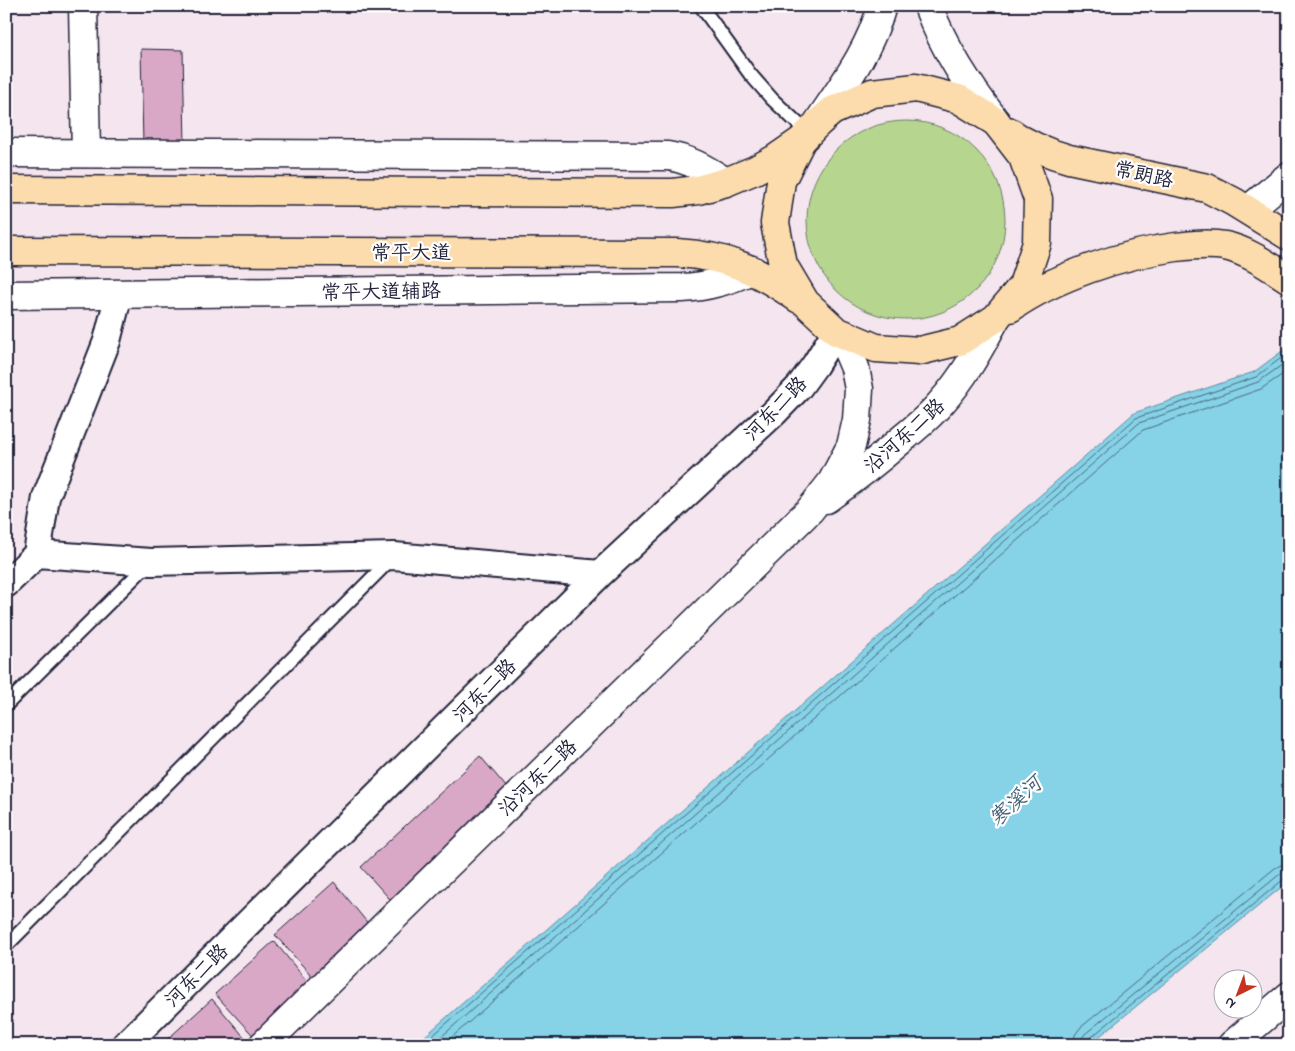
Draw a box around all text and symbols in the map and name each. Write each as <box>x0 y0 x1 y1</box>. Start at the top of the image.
street label: 常朗路 <box>1111 156 1177 197</box>
street label: 常平大道 <box>371 240 451 269</box>
street label: 常平大道辅路 <box>321 278 442 309</box>
street label: 河东二路 <box>739 370 816 449</box>
street label: 沿河东二路 <box>859 392 953 481</box>
street label: 河东二路 <box>447 653 525 730</box>
street label: 沿河东二路 <box>493 733 585 824</box>
water label: 寒溪河 <box>983 768 1052 835</box>
street label: 河东二路 <box>159 938 237 1015</box>
north arrow <box>1212 968 1262 1018</box>
text: N <box>1220 992 1241 1014</box>

